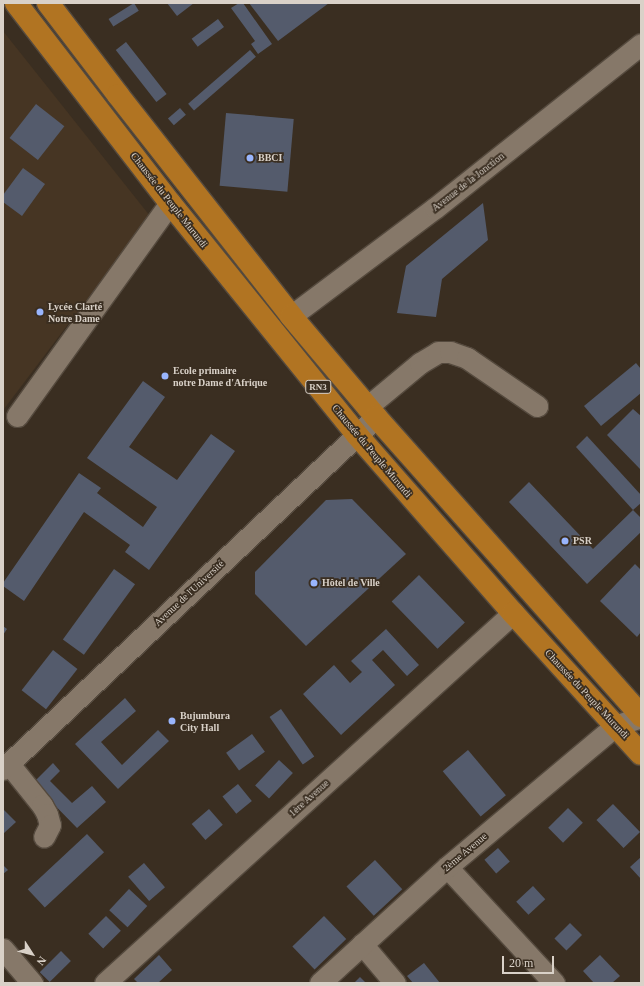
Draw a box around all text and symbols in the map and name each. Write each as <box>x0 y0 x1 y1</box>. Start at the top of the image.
street label: Chaussée du Peuple Murundi <box>128 150 210 250</box>
street label: Avenue de la Jonction <box>429 150 507 214</box>
place label: BBCI <box>258 152 282 164</box>
marker: BBCI <box>245 153 255 163</box>
place label: Lycée Clarté Notre Dame <box>48 300 102 324</box>
marker: Lycée Clarté Notre Dame <box>35 307 45 317</box>
place label: Ecole primaire notre Dame d'Afrique <box>173 364 267 388</box>
marker: Ecole primaire notre Dame d'Afrique <box>160 371 170 381</box>
road number: RN3 <box>305 380 331 394</box>
street label: Chaussée du Peuple Murundi <box>330 402 414 500</box>
place label: PSR <box>573 535 592 547</box>
marker: PSR <box>560 536 570 546</box>
street label: Avenue de l'Université <box>152 558 226 628</box>
place label: Hôtel de Ville <box>322 577 380 589</box>
marker: Hôtel de Ville <box>309 578 319 588</box>
street label: Chaussée du Peuple Murundi <box>543 647 631 741</box>
place label: Bujumbura City Hall <box>180 709 230 732</box>
marker: Bujumbura City Hall <box>167 716 177 726</box>
street label: 1ère Avenue <box>286 777 332 819</box>
street label: 2ème Avenue <box>440 830 490 874</box>
north arrow <box>12 934 52 974</box>
scale bar <box>504 948 556 974</box>
text: N <box>35 954 49 968</box>
text: 20 m <box>509 956 533 970</box>

